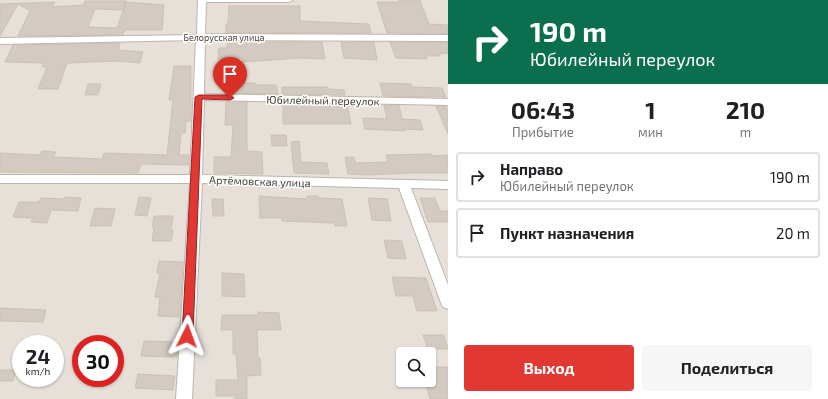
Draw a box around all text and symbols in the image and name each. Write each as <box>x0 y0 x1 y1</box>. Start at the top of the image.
text: 190 m <box>530 14 607 48</box>
icon: right <box>464 16 516 68</box>
street label: Белорусская улица <box>184 32 265 44</box>
text: Юбилейный переулок <box>530 48 715 70</box>
pin <box>213 57 247 98</box>
icon: arrive <box>219 63 241 85</box>
street label: Юбилейный переулок <box>266 93 380 108</box>
text: 06:43 <box>511 95 575 124</box>
text: 1 <box>645 95 656 124</box>
text: 210 <box>726 95 765 124</box>
text: Прибытие <box>512 124 574 140</box>
text: мин <box>638 124 663 140</box>
text: m <box>740 124 751 140</box>
text: Направо <box>500 160 563 178</box>
icon: right <box>466 166 488 188</box>
text: 190 m <box>770 168 810 186</box>
street label: Артёмовская улица <box>209 173 311 190</box>
text: Юбилейный переулок <box>500 178 634 194</box>
icon: arrive <box>466 222 488 244</box>
text: Пункт назначения <box>500 224 634 242</box>
text: 20 m <box>776 224 810 242</box>
position arrow <box>166 315 208 357</box>
speed limit sign: 30 <box>72 335 124 387</box>
text: 24 <box>26 344 50 368</box>
button: Выход <box>464 345 634 391</box>
button: Поделиться <box>642 345 812 391</box>
map controls <box>396 347 436 387</box>
button: search <box>396 347 436 387</box>
text: km/h <box>26 365 50 377</box>

